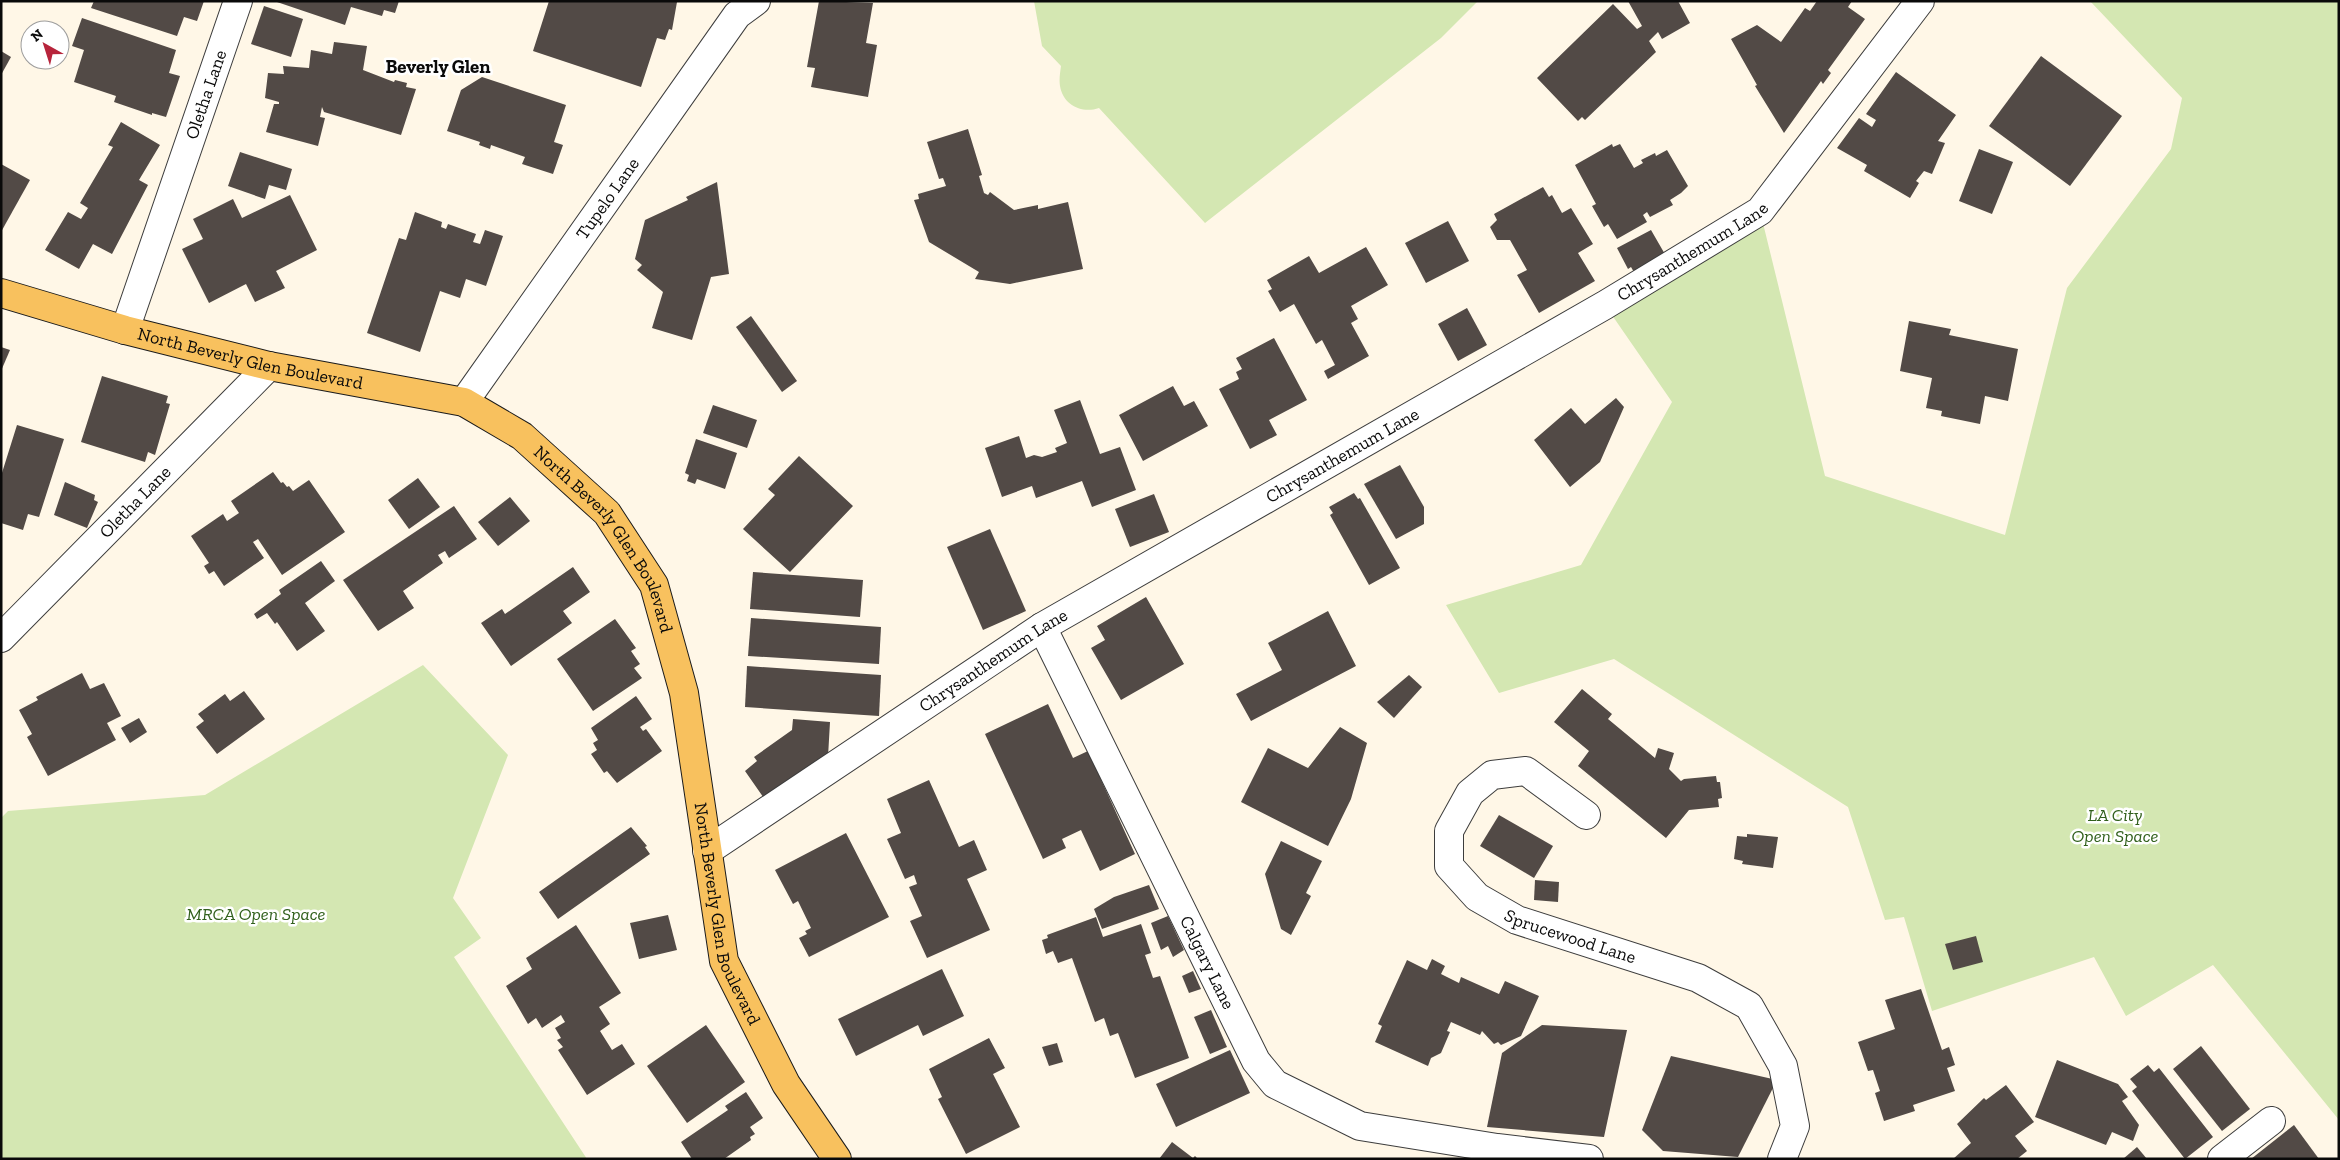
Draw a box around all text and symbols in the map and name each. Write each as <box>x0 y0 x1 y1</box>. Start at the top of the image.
north arrow <box>20 20 70 70</box>
text: N <box>28 25 47 45</box>
street label: Oletha Lane <box>180 47 231 142</box>
district label: Beverly Glen <box>386 55 491 78</box>
street label: Tupelo Lane <box>571 153 644 244</box>
street label: Chrysanthemum Lane <box>1613 198 1773 306</box>
street label: North Beverly Glen Boulevard <box>135 323 365 394</box>
street label: Chrysanthemum Lane <box>1262 403 1423 508</box>
street label: North Beverly Glen Boulevard <box>529 441 678 635</box>
street label: Oletha Lane <box>95 461 176 543</box>
street label: Chrysanthemum Lane <box>915 604 1071 717</box>
street label: North Beverly Glen Boulevard <box>689 801 765 1029</box>
park label: LA City Open Space <box>2072 804 2159 847</box>
park label: MRCA Open Space <box>187 903 326 925</box>
street label: Sprucewood Lane <box>1500 904 1639 968</box>
street label: Calgary Lane <box>1175 912 1240 1013</box>

